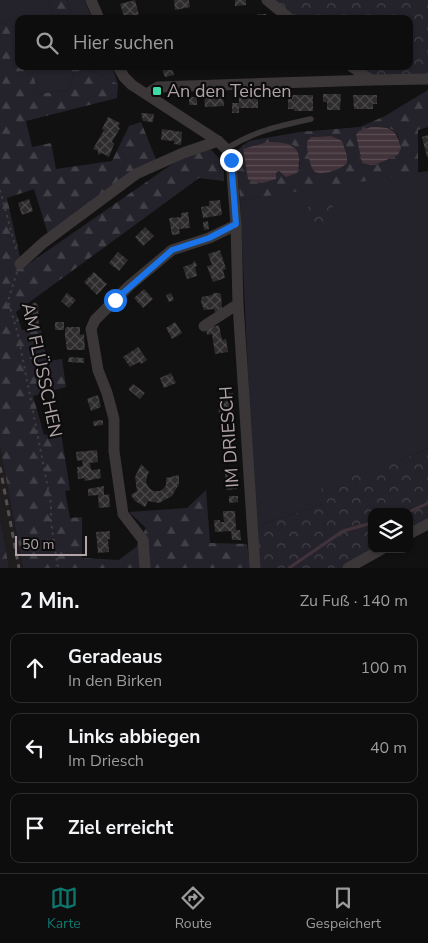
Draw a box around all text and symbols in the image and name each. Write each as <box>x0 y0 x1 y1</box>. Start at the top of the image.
search box <box>15 15 413 70</box>
icon: search <box>33 29 61 57</box>
text: Hier suchen <box>73 30 174 56</box>
place label: An den Teichen <box>167 79 291 103</box>
marker: An den Teichen <box>151 85 163 97</box>
route end <box>220 149 243 172</box>
route start <box>104 289 127 312</box>
street label: AM FLÜSSCHEN <box>16 300 68 440</box>
street label: IM DRIESCH <box>213 385 245 489</box>
map controls <box>368 508 413 553</box>
button: layers <box>368 508 413 553</box>
scale bar <box>15 533 88 556</box>
text: 50 m <box>22 535 54 554</box>
text: 2 Min. <box>20 587 79 615</box>
text: Zu Fuß · 140 m <box>300 590 408 612</box>
text: Geradeaus <box>68 644 162 670</box>
icon: ahead <box>21 654 49 682</box>
text: 100 m <box>360 657 407 679</box>
text: In den Birken <box>68 670 162 692</box>
text: Links abbiegen <box>68 724 200 750</box>
icon: left <box>21 734 49 762</box>
text: 40 m <box>370 737 407 759</box>
text: Im Driesch <box>68 750 144 772</box>
icon: arrive <box>21 814 49 842</box>
text: Ziel erreicht <box>68 815 173 841</box>
tab: Karte <box>47 884 81 933</box>
tab: Route <box>175 884 212 933</box>
tab: Gespeichert <box>306 884 381 933</box>

